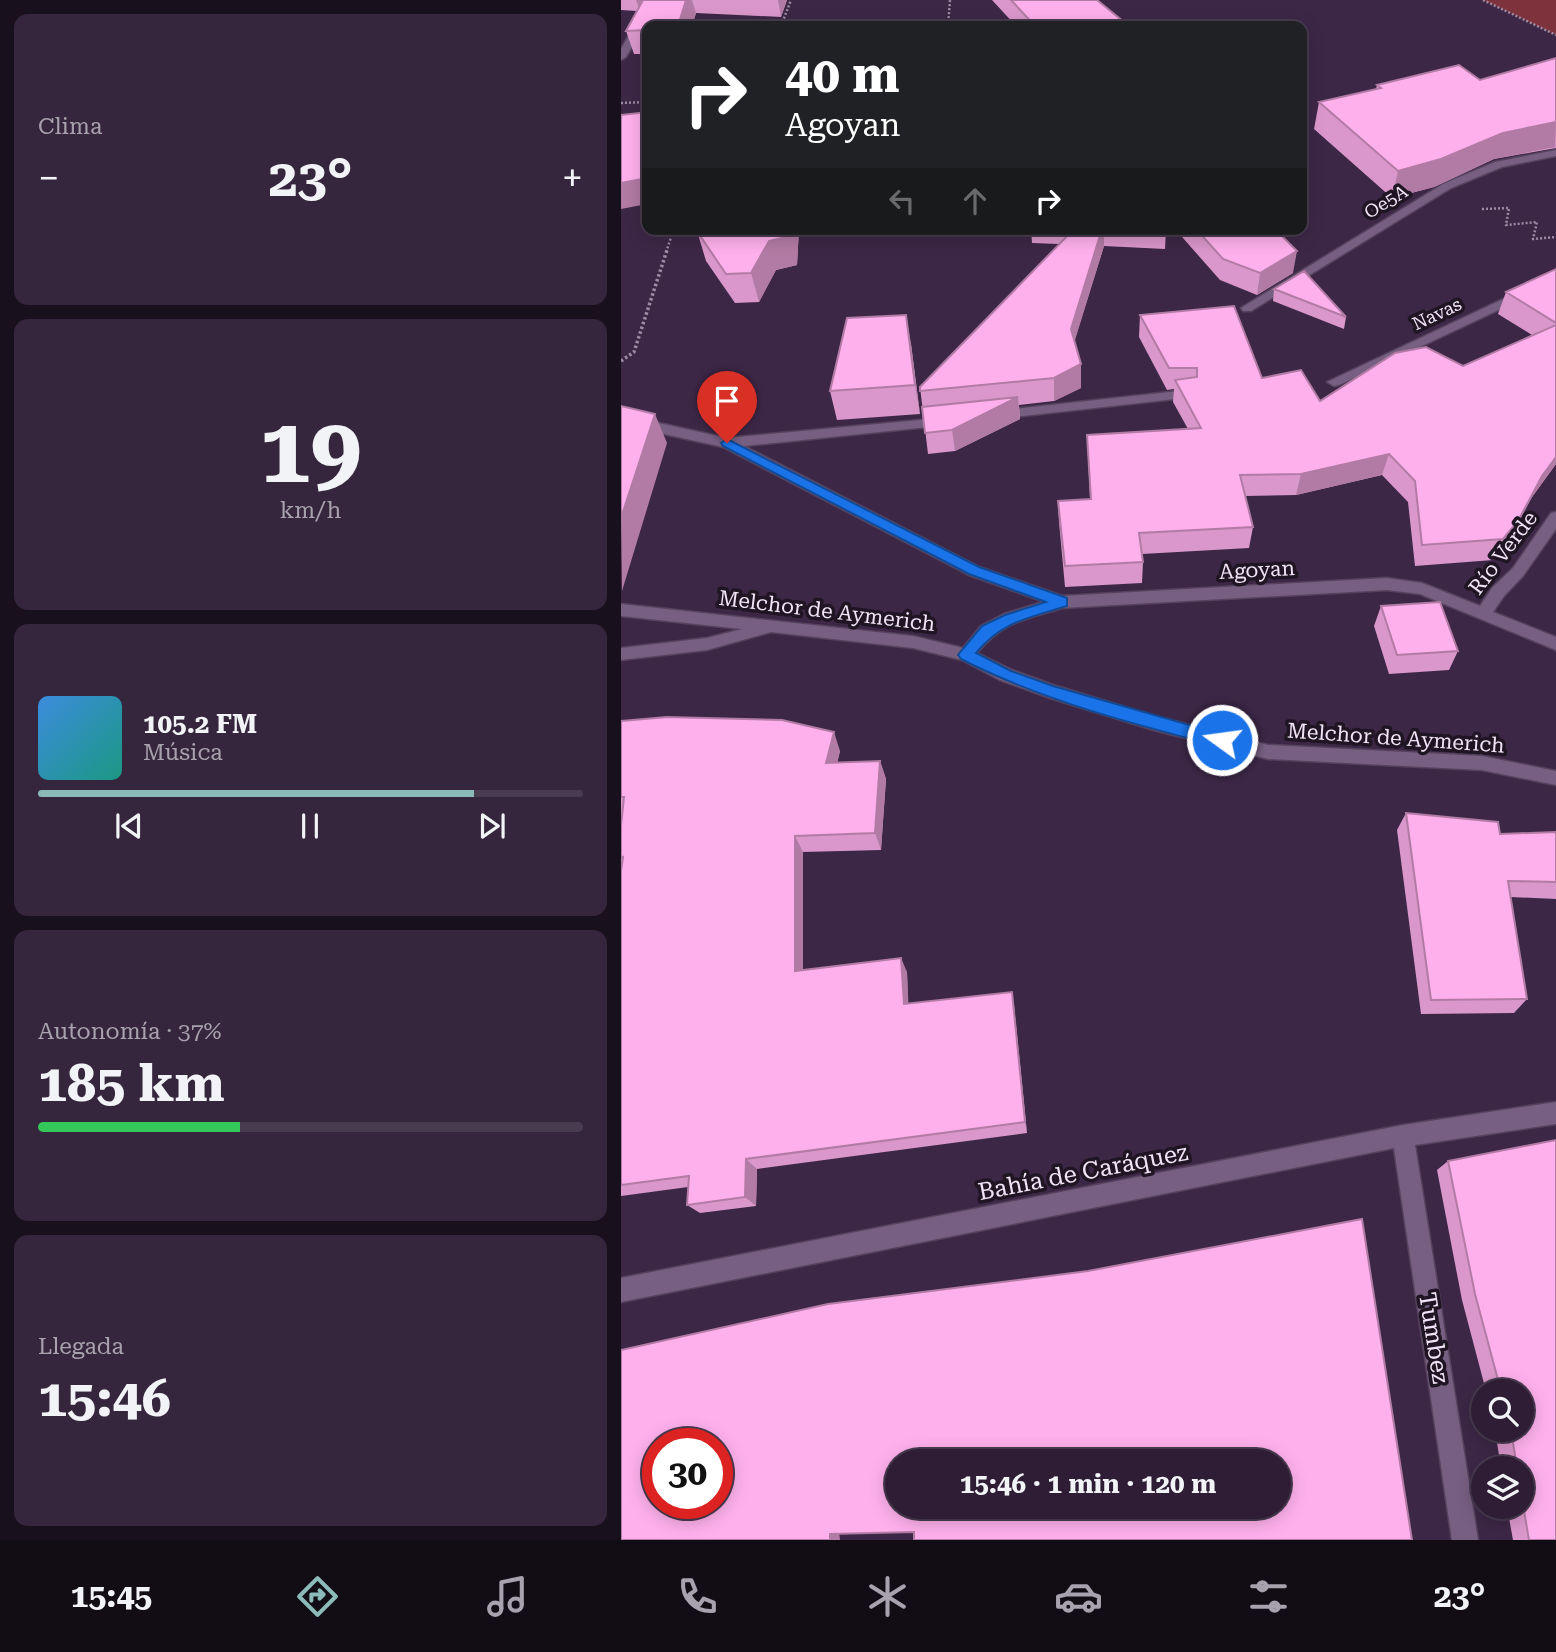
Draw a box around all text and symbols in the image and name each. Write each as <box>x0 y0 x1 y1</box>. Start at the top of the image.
text: 40 m <box>785 47 900 104</box>
icon: right <box>670 49 761 140</box>
text: Agoyan <box>785 106 900 144</box>
text: Clima <box>38 113 102 140</box>
text: 23° <box>268 148 353 209</box>
text: − <box>38 156 59 200</box>
text: + <box>562 156 583 200</box>
street label: Oe5A <box>1360 180 1412 223</box>
icon: left <box>883 182 921 220</box>
icon: ahead <box>956 182 994 220</box>
icon: right <box>1029 182 1067 220</box>
street label: Navas <box>1409 293 1465 334</box>
pin <box>697 371 757 443</box>
icon: arrive <box>708 382 746 420</box>
text: 19 <box>260 398 361 504</box>
text: km/h <box>280 497 341 524</box>
street label: Río Verde <box>1464 507 1542 599</box>
street label: Agoyan <box>1219 556 1296 584</box>
street label: Melchor de Aymerich <box>717 586 937 636</box>
position arrow <box>1185 703 1259 777</box>
text: 105.2 FM <box>143 709 257 739</box>
street label: Melchor de Aymerich <box>1287 718 1506 758</box>
text: Música <box>143 739 223 766</box>
icon: previous <box>110 807 148 845</box>
icon: pause <box>291 807 329 845</box>
icon: next <box>473 807 511 845</box>
text: Autonomía · 37% <box>38 1018 222 1045</box>
text: 185 km <box>38 1053 225 1114</box>
street label: Bahía de Caráquez <box>976 1138 1190 1206</box>
street label: Tumbez <box>1413 1290 1455 1386</box>
text: Llegada <box>38 1333 124 1360</box>
text: 15:46 <box>38 1368 171 1429</box>
map controls <box>1471 1379 1534 1519</box>
button: search <box>1471 1379 1534 1442</box>
speed limit sign: 30 <box>642 1428 733 1519</box>
button: layers <box>1471 1456 1534 1519</box>
text: 15:46 · 1 min · 120 m <box>960 1469 1216 1499</box>
icon: directions <box>293 1572 342 1621</box>
icon: music <box>483 1572 532 1621</box>
icon: phone <box>673 1572 722 1621</box>
icon: climate <box>863 1572 912 1621</box>
icon: car <box>1054 1572 1103 1621</box>
icon: filters <box>1244 1572 1293 1621</box>
text: 15:45 <box>71 1577 152 1615</box>
text: 23° <box>1434 1577 1485 1615</box>

